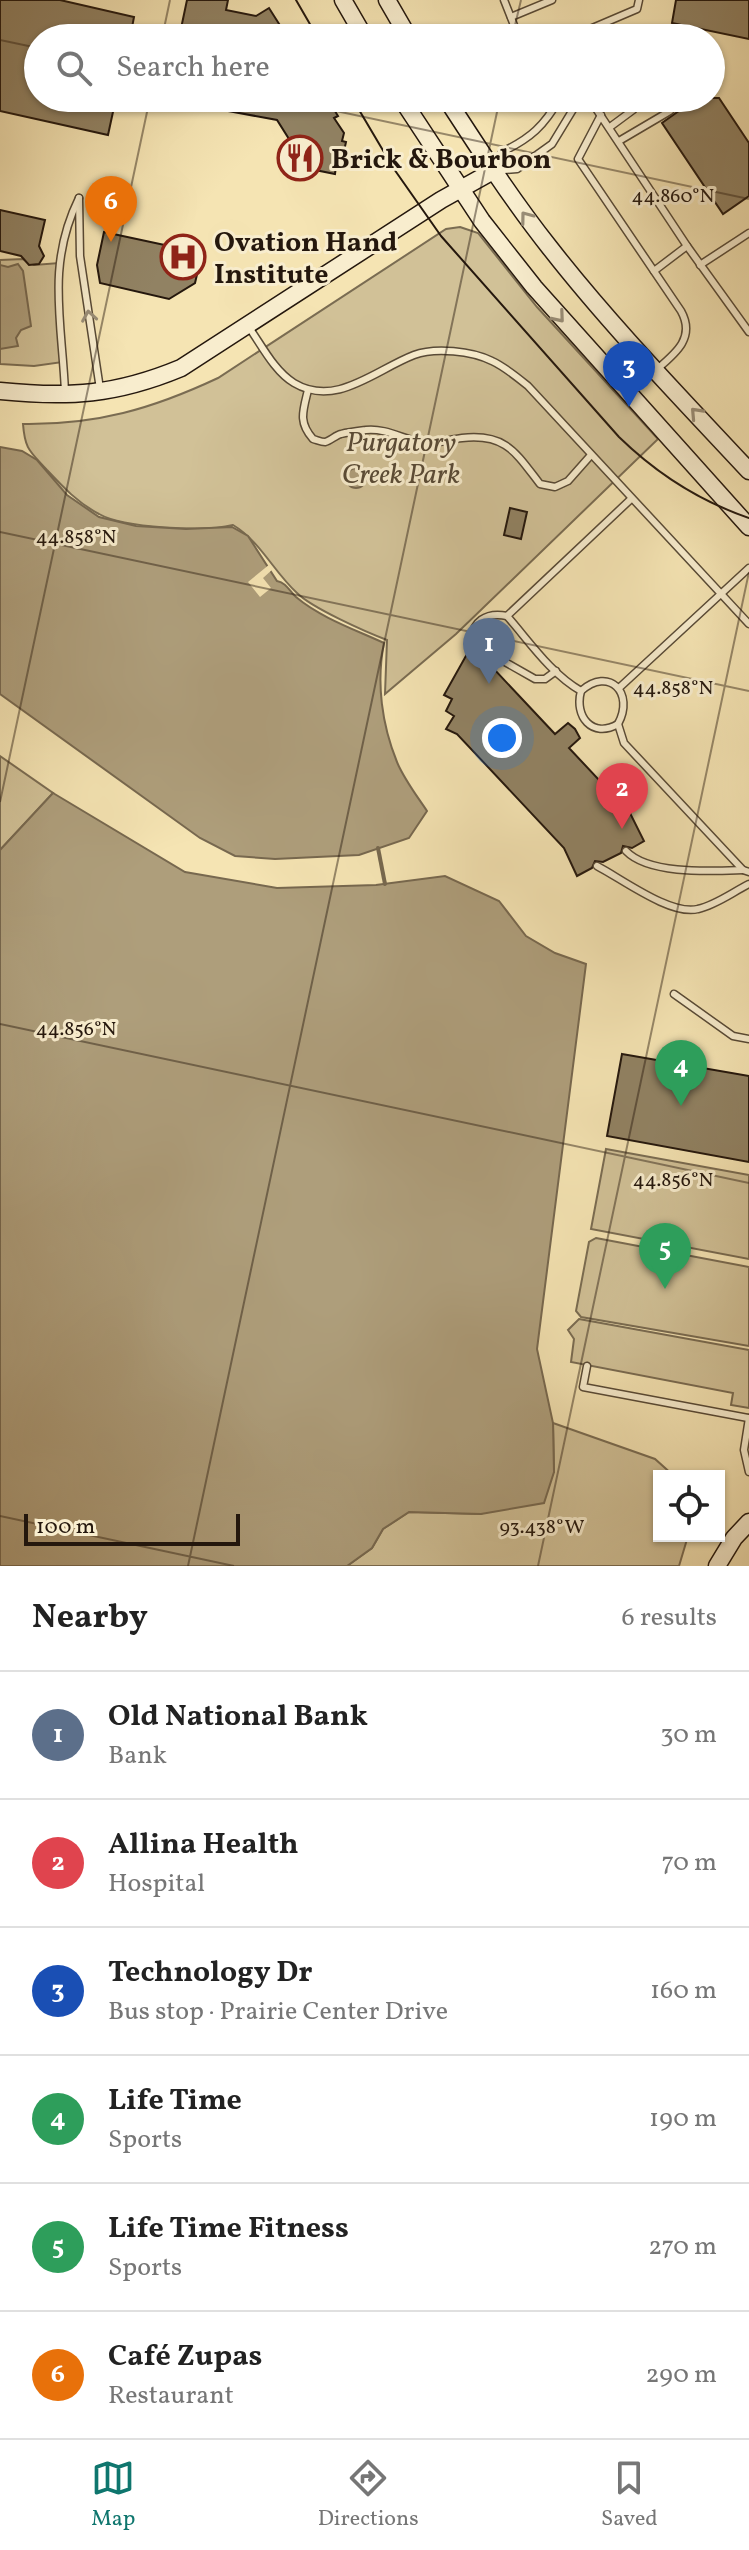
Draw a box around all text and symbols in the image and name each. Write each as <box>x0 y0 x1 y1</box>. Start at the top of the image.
search box <box>24 24 725 112</box>
icon: search <box>52 46 96 90</box>
text: Search here <box>116 47 270 89</box>
restaurant icon: Brick & Bourbon <box>276 134 324 182</box>
place label: Brick & Bourbon <box>331 141 551 180</box>
pin: 6 <box>85 176 137 242</box>
text: 44.860°N <box>632 183 715 211</box>
one-way arrow <box>522 211 536 226</box>
place label: Ovation Hand Institute <box>214 224 397 295</box>
hospital icon: Ovation Hand Institute <box>159 233 207 281</box>
one-way arrow <box>549 308 564 322</box>
one-way arrow <box>81 309 98 323</box>
pin: 3 <box>603 341 655 407</box>
one-way arrow <box>691 408 705 423</box>
park label: Purgatory Creek Park <box>342 424 460 495</box>
text: 44.858°N <box>36 524 116 552</box>
pin: 1 <box>463 618 515 684</box>
text: 44.858°N <box>633 675 713 703</box>
your location <box>482 718 522 758</box>
pin: 2 <box>596 763 648 829</box>
text: 44.856°N <box>36 1016 116 1044</box>
pin: 4 <box>655 1040 707 1106</box>
text: 44.856°N <box>633 1167 713 1195</box>
pin: 5 <box>639 1223 691 1289</box>
map controls <box>653 1470 725 1542</box>
button: locate <box>653 1470 725 1542</box>
scale bar <box>24 1510 240 1546</box>
text: 100 m <box>36 1512 95 1543</box>
text: 93.438°W <box>499 1514 585 1542</box>
text: Nearby <box>32 1595 148 1642</box>
text: 6 results <box>622 1600 717 1636</box>
text: Old National Bank <box>108 1696 368 1738</box>
text: 1 <box>53 1717 63 1753</box>
text: 30 m <box>660 1717 717 1753</box>
text: Bank <box>108 1738 167 1774</box>
text: Allina Health <box>108 1824 299 1866</box>
text: 2 <box>51 1845 65 1881</box>
text: 70 m <box>662 1845 717 1881</box>
text: Hospital <box>108 1866 205 1902</box>
text: Technology Dr <box>108 1952 312 1994</box>
text: 3 <box>51 1973 65 2009</box>
text: 160 m <box>650 1973 717 2009</box>
text: Bus stop · Prairie Center Drive <box>108 1994 448 2030</box>
text: Life Time <box>108 2080 242 2122</box>
text: 4 <box>50 2101 66 2137</box>
text: 190 m <box>649 2101 717 2137</box>
text: Sports <box>108 2122 182 2158</box>
text: Life Time Fitness <box>108 2208 349 2250</box>
text: 5 <box>52 2229 64 2265</box>
text: 270 m <box>648 2229 717 2265</box>
text: Sports <box>108 2250 182 2286</box>
text: Café Zupas <box>108 2336 262 2378</box>
text: 6 <box>51 2357 65 2393</box>
text: 290 m <box>645 2357 717 2393</box>
text: Restaurant <box>108 2378 234 2414</box>
tab: Map <box>91 2456 135 2535</box>
tab: Directions <box>318 2456 419 2535</box>
tab: Saved <box>601 2456 658 2535</box>

